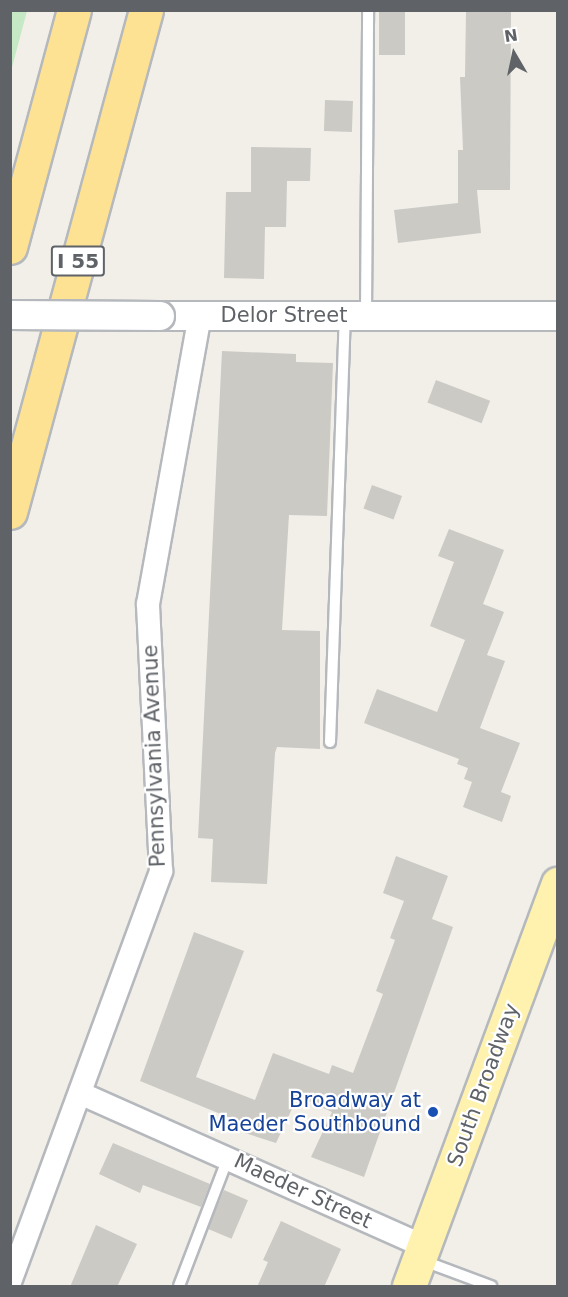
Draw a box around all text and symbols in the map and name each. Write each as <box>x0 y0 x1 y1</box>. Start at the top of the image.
north arrow <box>484 24 544 84</box>
text: N <box>503 25 519 46</box>
road number: I 55 <box>50 244 106 278</box>
street label: Delor Street <box>221 302 347 328</box>
street label: Pennsylvania Avenue <box>138 644 170 868</box>
street label: South Broadway <box>442 1000 524 1170</box>
place label: Broadway at Maeder Southbound <box>208 1087 421 1137</box>
marker: Broadway at Maeder Southbound <box>426 1105 440 1119</box>
street label: Maeder Street <box>230 1148 376 1234</box>

